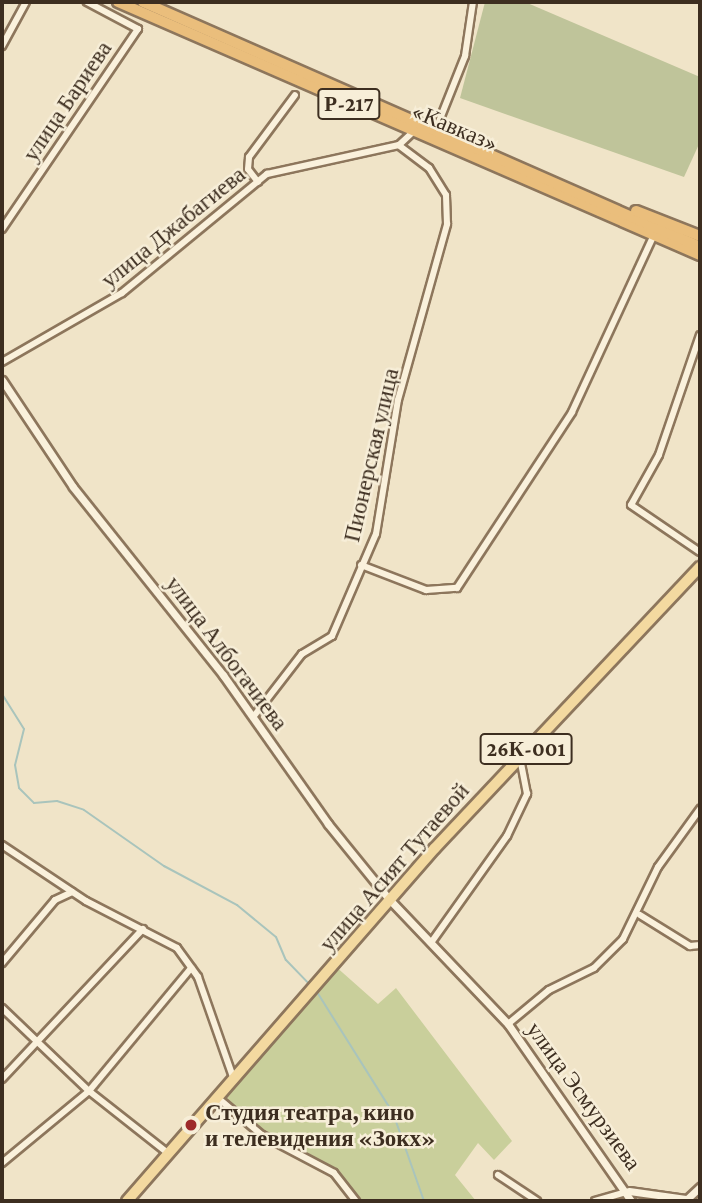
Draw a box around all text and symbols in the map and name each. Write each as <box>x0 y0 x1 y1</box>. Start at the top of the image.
street label: улица Бариева <box>17 36 117 166</box>
road number: Р-217 <box>316 86 382 122</box>
street label: «Кавказ» <box>408 96 502 158</box>
street label: улица Джабагиева <box>95 160 251 294</box>
street label: Пионерская улица <box>338 365 404 545</box>
street label: улица Албогачиева <box>160 570 294 736</box>
road number: 26К-001 <box>479 732 573 766</box>
street label: улица Асият Тутаевой <box>313 777 475 957</box>
street label: улица Эсмурзиева <box>521 1016 647 1176</box>
place label: Студия театра, кино и телевидения «Зокх» <box>205 1098 436 1152</box>
marker: Студия театра, кино и телевидения «Зокх» <box>183 1117 199 1133</box>

